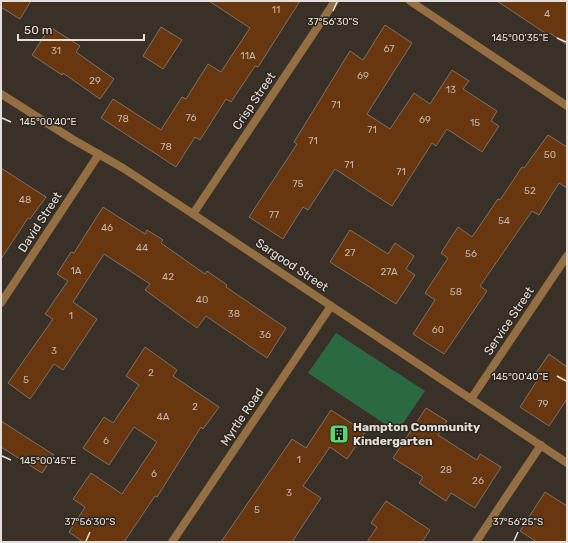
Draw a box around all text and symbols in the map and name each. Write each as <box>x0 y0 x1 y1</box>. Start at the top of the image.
house number: 11 <box>272 4 280 16</box>
house number: 4 <box>544 8 550 20</box>
scale bar <box>18 16 144 42</box>
text: 37°56'30"S <box>307 16 359 28</box>
text: 50 m <box>24 23 52 37</box>
text: 145°00'35"E <box>492 32 548 44</box>
house number: 67 <box>384 43 394 55</box>
house number: 31 <box>51 45 61 57</box>
house number: 11A <box>240 50 256 62</box>
street label: Crisp Street <box>230 69 279 132</box>
house number: 69 <box>357 70 369 82</box>
house number: 29 <box>89 75 101 87</box>
house number: 13 <box>446 84 456 96</box>
house number: 71 <box>331 99 341 111</box>
house number: 76 <box>186 112 196 124</box>
house number: 78 <box>117 113 129 125</box>
house number: 69 <box>419 114 431 126</box>
text: 145°00'40"E <box>19 116 77 128</box>
house number: 15 <box>470 117 480 129</box>
house number: 71 <box>367 124 377 136</box>
house number: 71 <box>308 135 318 147</box>
house number: 78 <box>160 141 172 153</box>
house number: 50 <box>544 149 556 161</box>
house number: 71 <box>344 159 354 171</box>
house number: 71 <box>396 166 406 178</box>
house number: 75 <box>292 178 304 190</box>
house number: 52 <box>524 185 536 197</box>
street label: David Street <box>15 189 65 255</box>
house number: 48 <box>19 194 31 206</box>
house number: 77 <box>269 209 279 221</box>
house number: 54 <box>498 215 510 227</box>
house number: 46 <box>101 222 113 234</box>
street label: Sargood Street <box>253 236 331 295</box>
house number: 44 <box>136 242 148 254</box>
house number: 27 <box>345 247 356 259</box>
house number: 56 <box>465 248 477 260</box>
house number: 1A <box>71 265 82 277</box>
house number: 27A <box>380 266 398 278</box>
house number: 42 <box>162 271 174 283</box>
street label: Service Street <box>481 284 537 358</box>
house number: 58 <box>450 286 462 298</box>
house number: 40 <box>196 294 208 306</box>
house number: 38 <box>228 308 240 320</box>
house number: 1 <box>69 310 73 322</box>
house number: 60 <box>432 324 444 336</box>
house number: 36 <box>259 329 271 341</box>
house number: 3 <box>51 345 57 357</box>
house number: 2 <box>148 367 154 379</box>
text: 145°00'40"E <box>491 371 549 383</box>
house number: 5 <box>23 374 29 386</box>
street label: Myrtle Road <box>218 386 266 448</box>
house number: 79 <box>537 398 549 410</box>
house number: 2 <box>192 401 198 413</box>
house number: 4A <box>157 411 170 423</box>
place label: Hampton Community Kindergarten <box>353 420 480 448</box>
building icon: Hampton Community Kindergarten <box>328 423 350 445</box>
house number: 6 <box>103 435 109 447</box>
house number: 1 <box>297 454 301 466</box>
text: 145°00'45"E <box>20 455 76 467</box>
house number: 28 <box>440 464 452 476</box>
house number: 6 <box>151 468 157 480</box>
house number: 26 <box>472 475 484 487</box>
house number: 3 <box>286 487 292 499</box>
house number: 5 <box>254 504 260 516</box>
text: 37°56'30"S <box>64 516 116 528</box>
text: 37°56'25"S <box>493 516 543 528</box>

